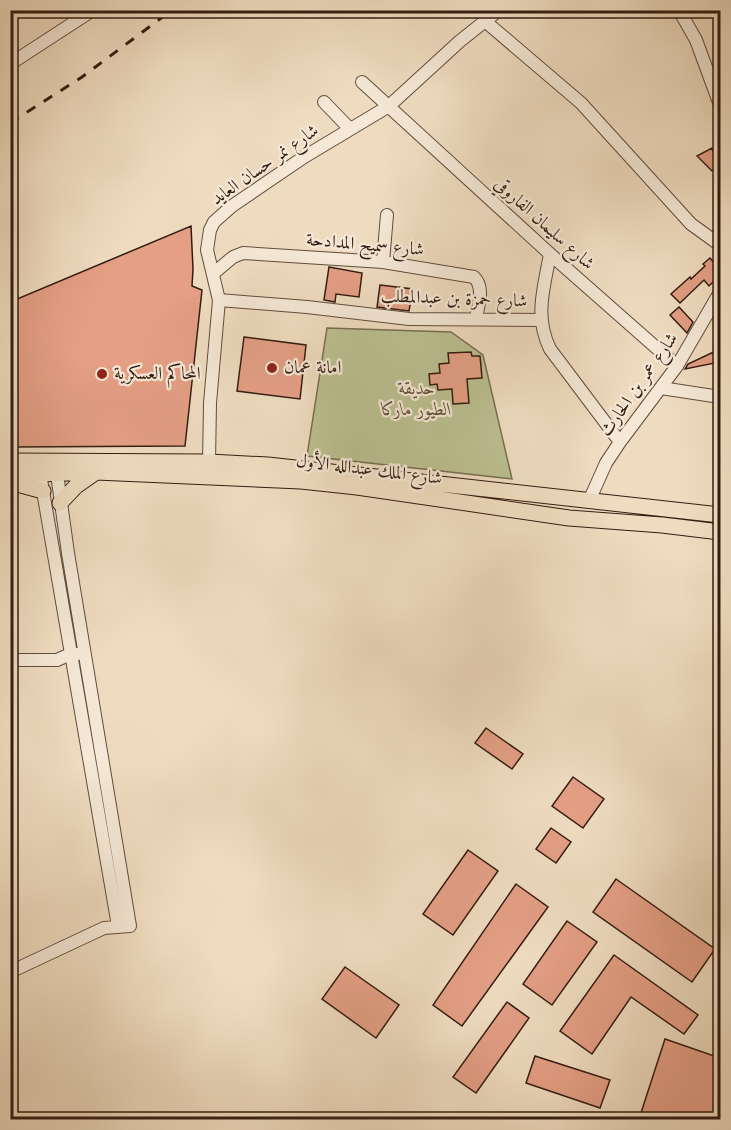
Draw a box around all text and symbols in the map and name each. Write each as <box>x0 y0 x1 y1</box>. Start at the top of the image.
street label: شارع نمر حسان العايد <box>208 121 325 213</box>
street label: شارع سليمان الفاروقي <box>487 174 598 277</box>
street label: شارع سميح المدادحة <box>305 231 425 265</box>
street label: شارع حمزة بن عبدالمطلب <box>380 287 528 316</box>
street label: شارع عمر بن الحارث <box>597 330 685 443</box>
place label: امانة عمان <box>284 359 342 377</box>
marker: امانة عمان <box>265 361 279 375</box>
place label: المحاكم العسكرية <box>114 363 201 389</box>
marker: المحاكم العسكرية <box>95 367 109 381</box>
park label: حديقة الطيور ماركا <box>380 380 452 420</box>
street label: شارع الملك عبدالله الأول <box>294 447 444 493</box>

